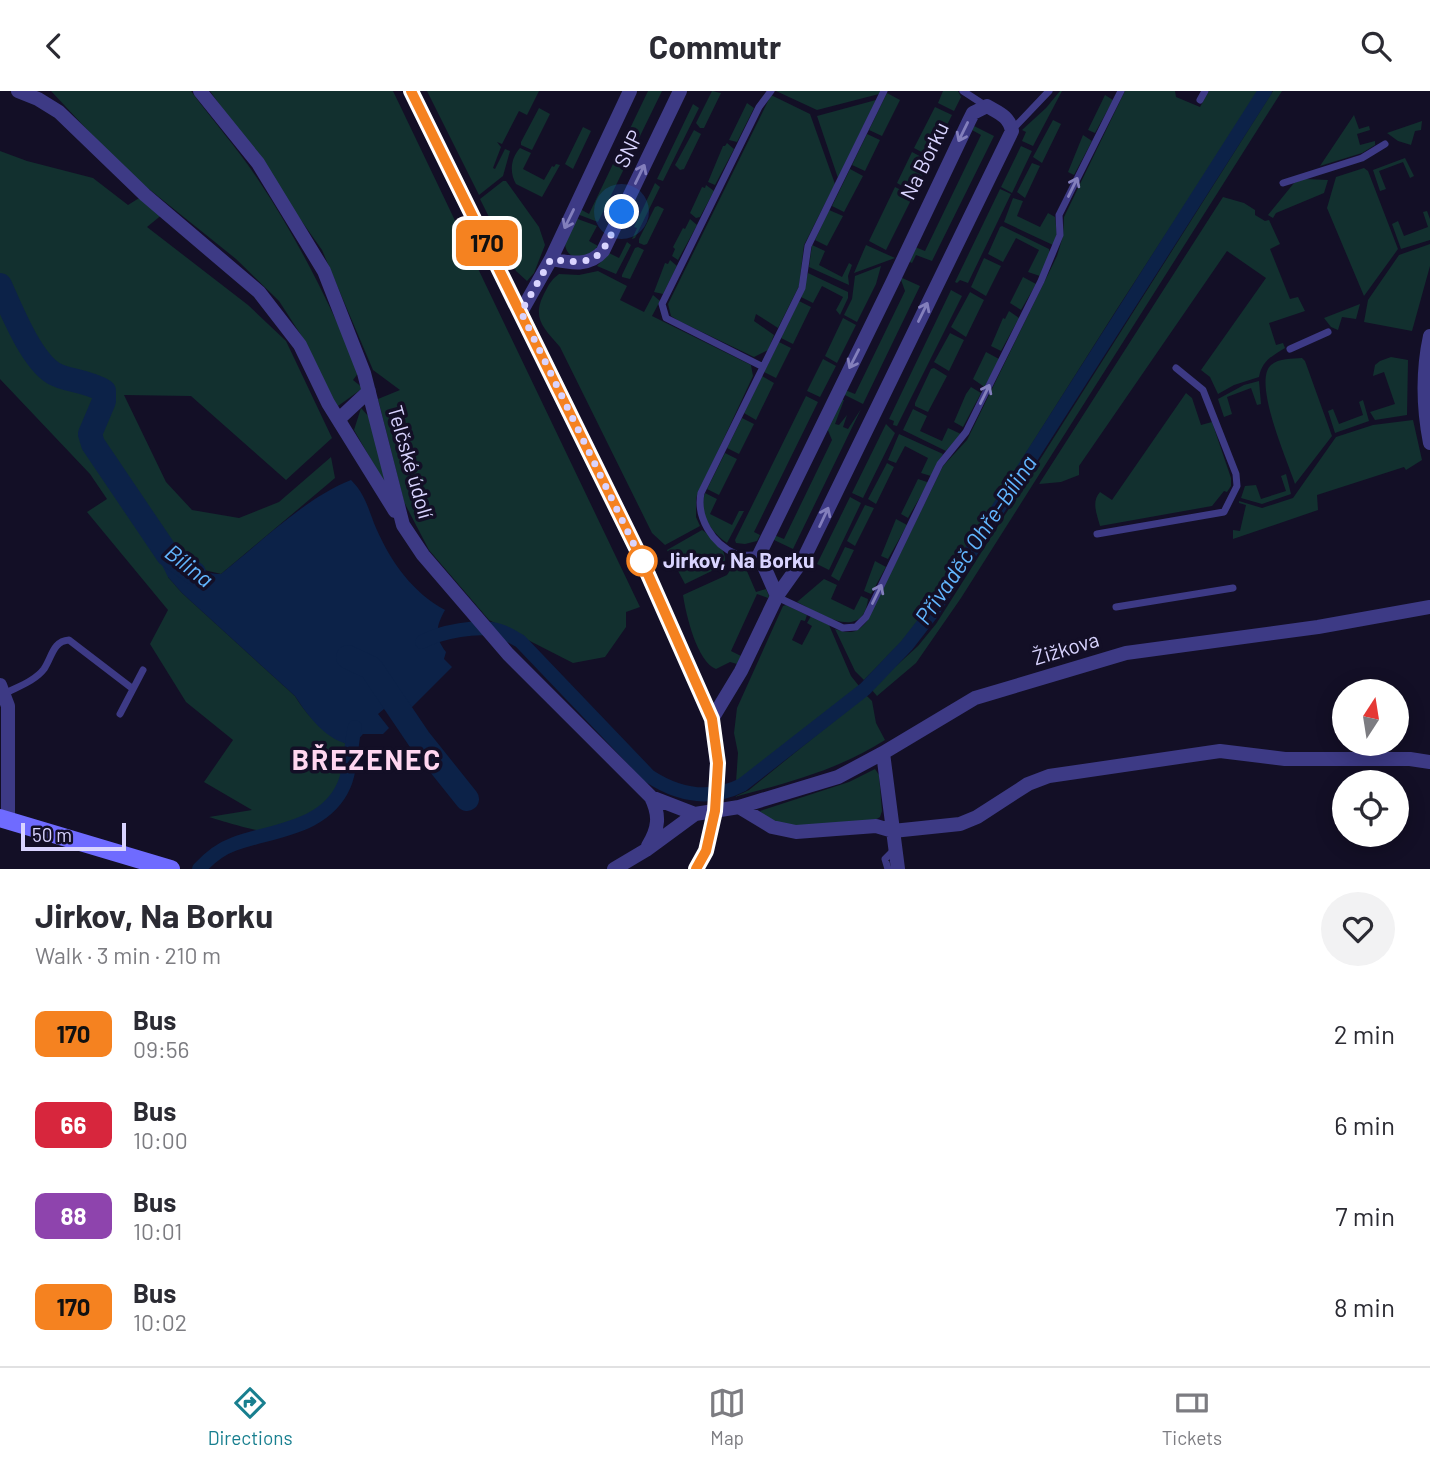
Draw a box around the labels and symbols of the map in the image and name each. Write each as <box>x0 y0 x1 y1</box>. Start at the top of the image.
street label: Na Borku <box>894 117 953 203</box>
one-way arrow <box>956 121 969 142</box>
street label: SNP <box>608 126 647 171</box>
one-way arrow <box>634 164 648 185</box>
one-way arrow <box>1067 177 1081 198</box>
your location <box>604 194 639 229</box>
one-way arrow <box>561 208 575 229</box>
line badge: 170 <box>447 220 527 266</box>
one-way arrow <box>916 302 930 323</box>
one-way arrow <box>847 348 861 369</box>
one-way arrow <box>979 384 992 405</box>
street label: Telčské údolí <box>383 402 440 522</box>
water label: Přivaděč Ohře-Bílina <box>908 450 1042 629</box>
one-way arrow <box>818 507 831 528</box>
water label: Bílina <box>160 538 219 593</box>
marker: Jirkov, Na Borku <box>627 546 657 576</box>
place label: Jirkov, Na Borku <box>663 547 815 572</box>
one-way arrow <box>870 584 884 605</box>
street label: Žižkova <box>1029 626 1102 669</box>
north arrow <box>1332 679 1409 756</box>
district label: BŘEZENEC <box>292 742 442 776</box>
scale bar <box>21 820 126 852</box>

